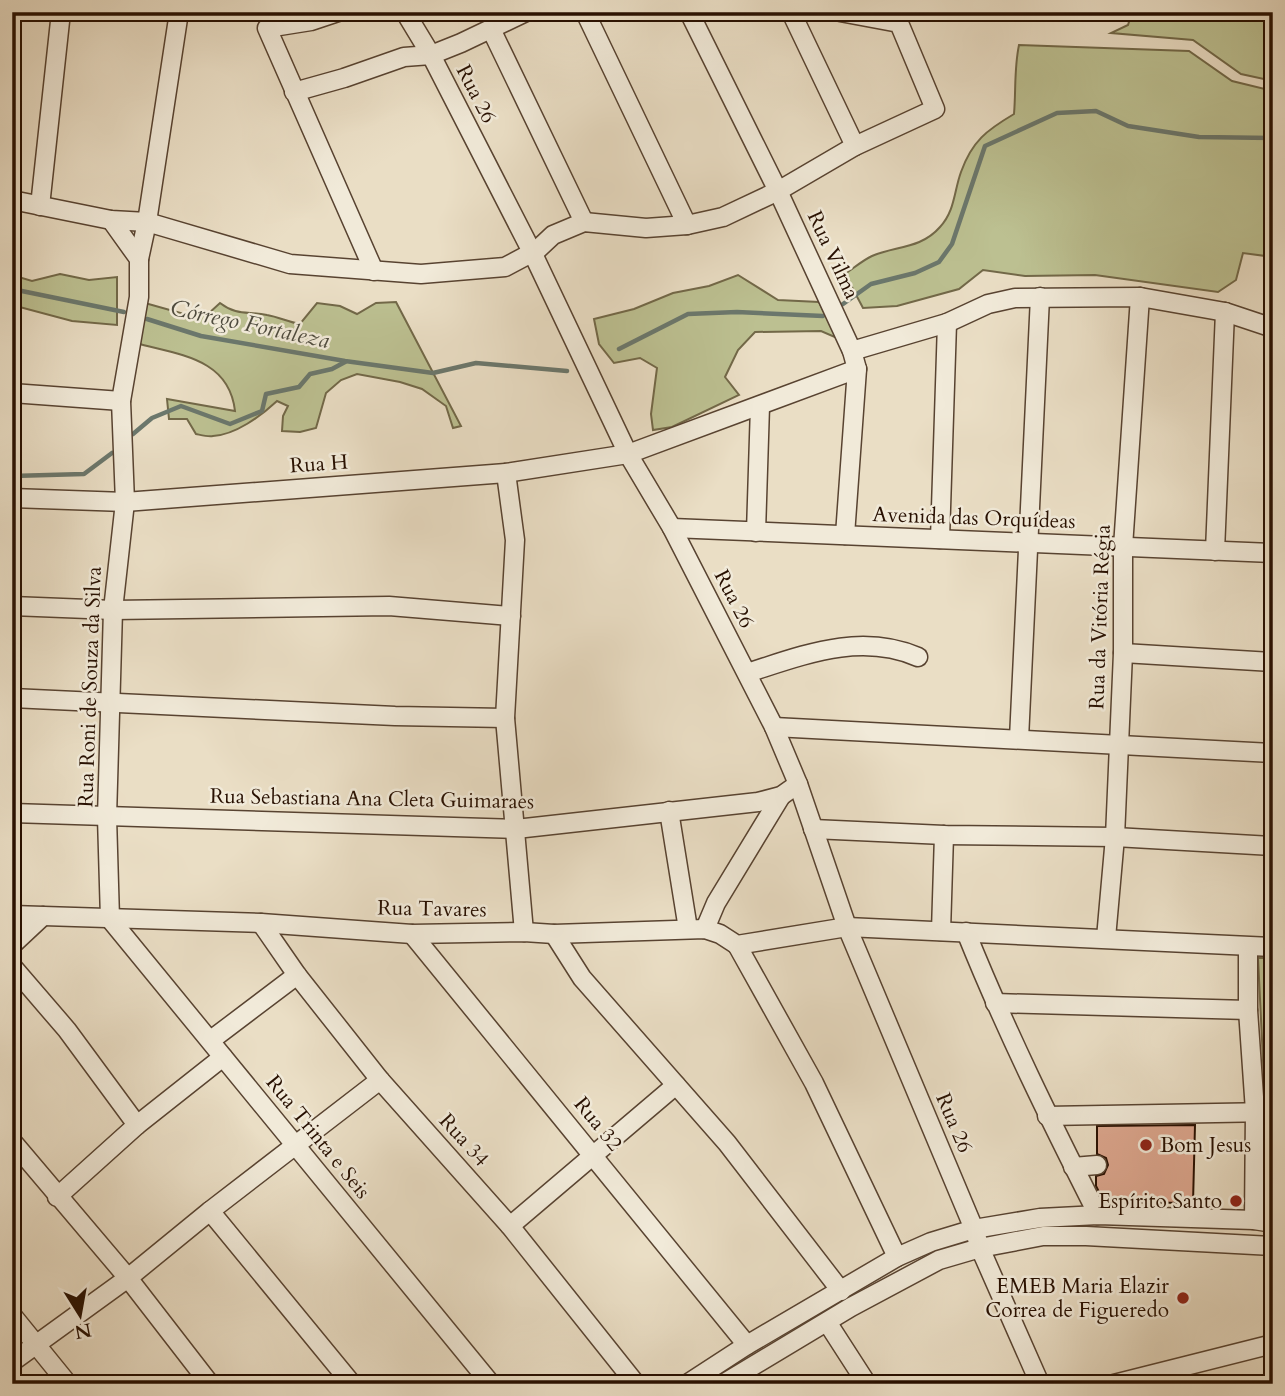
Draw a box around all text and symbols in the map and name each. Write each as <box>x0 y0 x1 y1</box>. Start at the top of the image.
street label: Rua 26 <box>449 60 503 128</box>
street label: Rua Vilma <box>800 206 866 304</box>
water label: Córrego Fortaleza <box>168 292 332 356</box>
street label: Rua H <box>289 447 349 481</box>
street label: Avenida das Orquídeas <box>872 500 1076 536</box>
street label: Rua da Vitória Régia <box>1082 524 1118 710</box>
street label: Rua 26 <box>707 565 761 633</box>
street label: Rua Roni de Souza da Silva <box>71 566 109 808</box>
street label: Rua Sebastiana Ana Cleta Guimaraes <box>209 782 535 816</box>
street label: Rua Tavares <box>377 894 487 924</box>
street label: Rua Trinta e Seis <box>259 1069 377 1205</box>
street label: Rua 26 <box>928 1089 980 1157</box>
street label: Rua 32 <box>567 1091 629 1158</box>
street label: Rua 34 <box>432 1107 496 1173</box>
place label: Bom Jesus <box>1160 1131 1251 1160</box>
marker: Bom Jesus <box>1138 1137 1154 1153</box>
place label: Espírito Santo <box>1098 1187 1222 1216</box>
marker: Espírito Santo <box>1228 1193 1244 1209</box>
place label: EMEB Maria Elazir Correa de Figueredo <box>985 1272 1169 1325</box>
north arrow <box>46 1280 116 1350</box>
marker: EMEB Maria Elazir Correa de Figueredo <box>1175 1290 1191 1306</box>
text: N <box>72 1316 94 1345</box>

